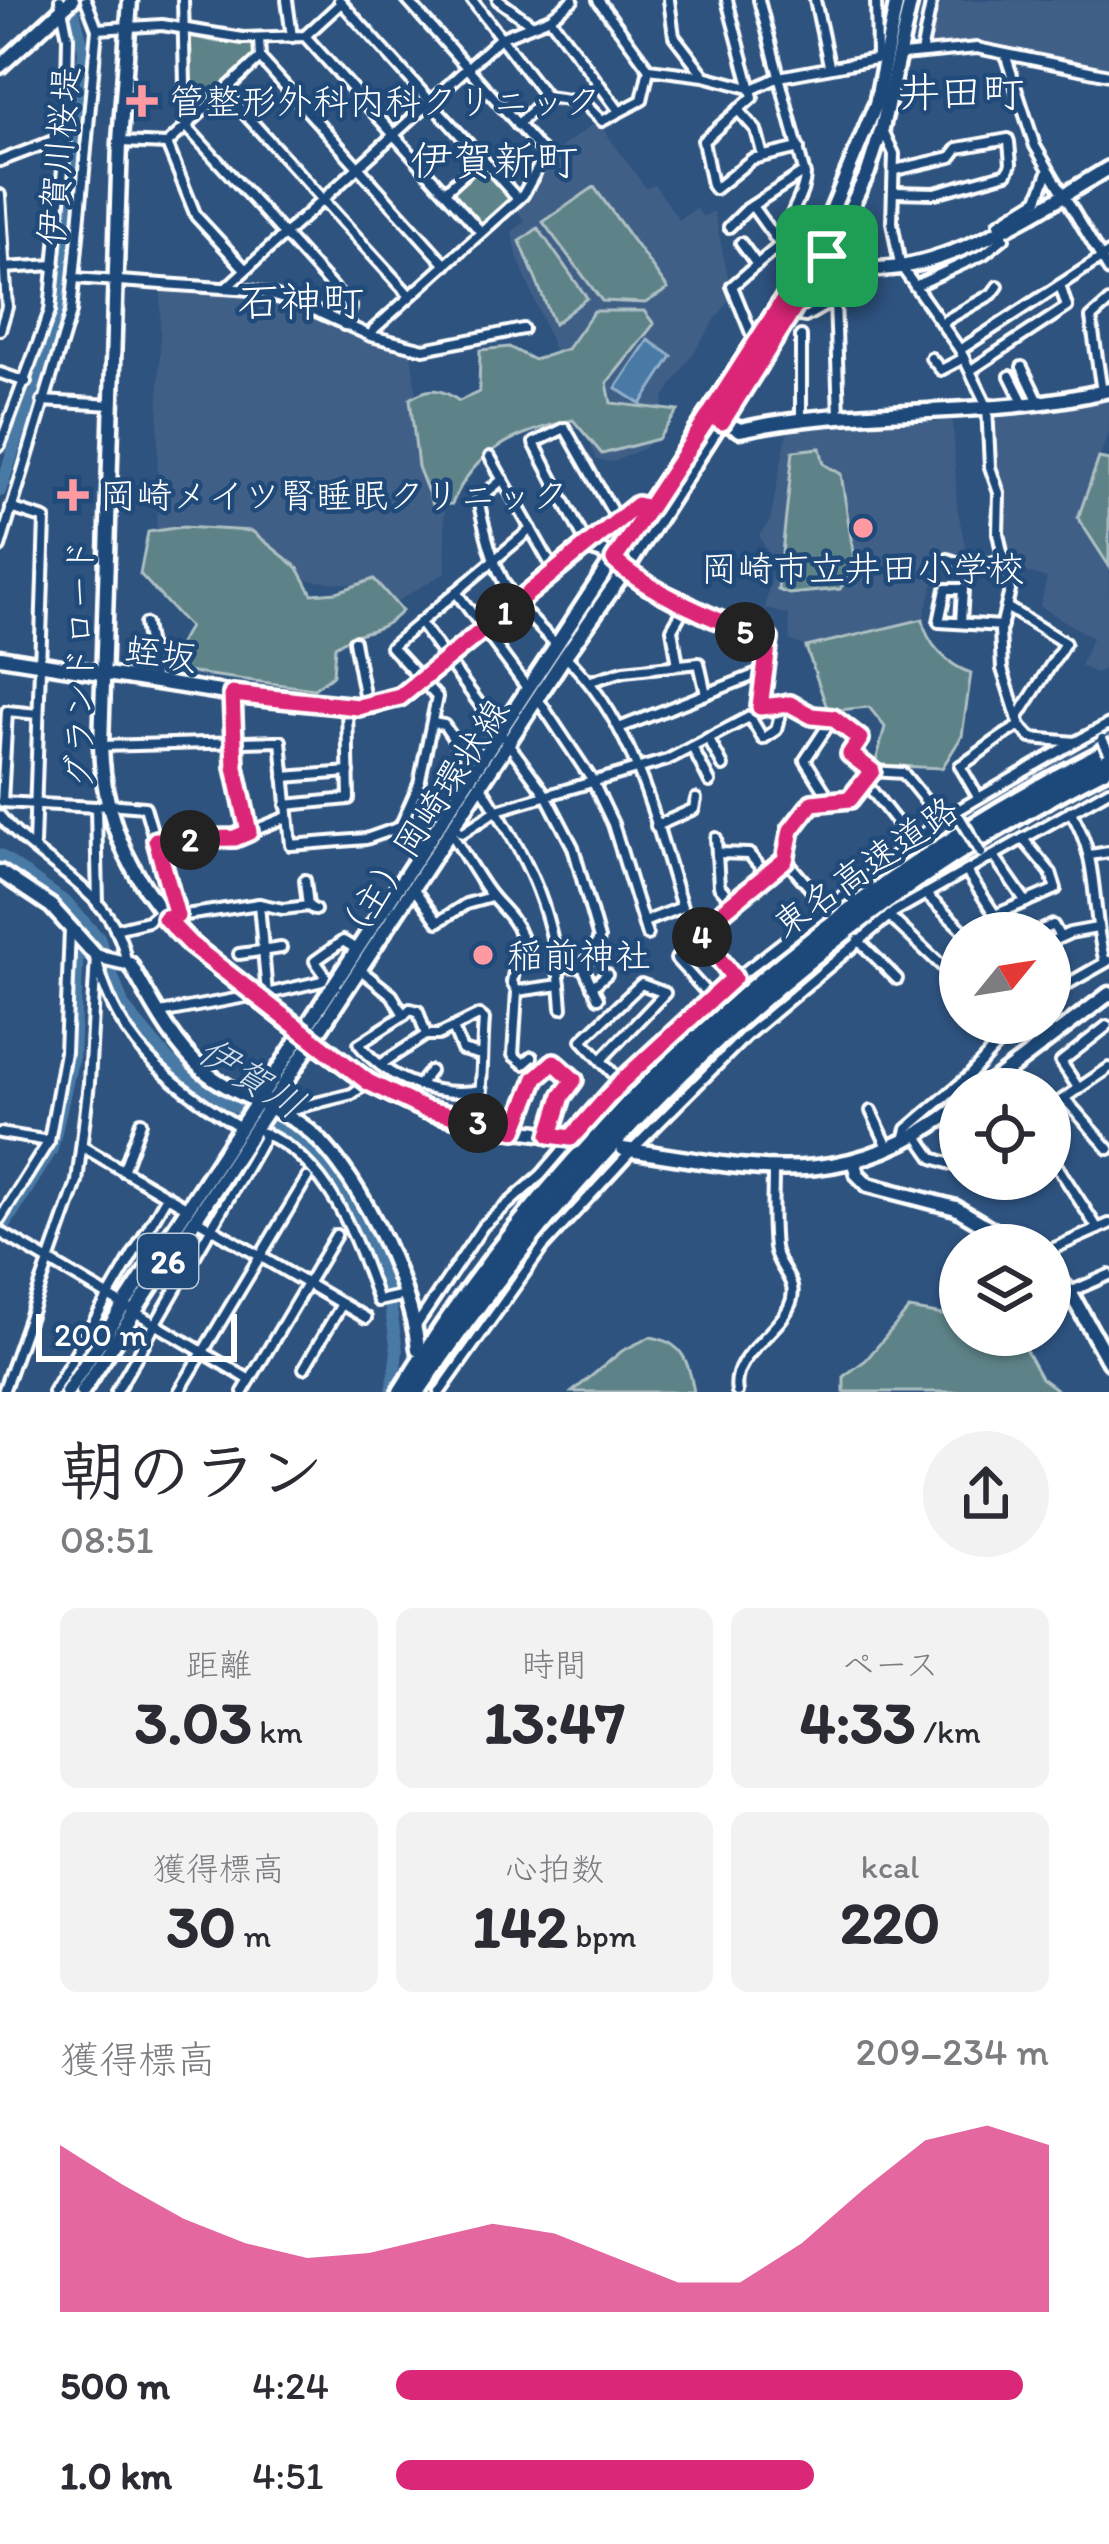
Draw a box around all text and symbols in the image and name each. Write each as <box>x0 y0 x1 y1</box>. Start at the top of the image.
street label: 伊賀川桜堤 <box>29 65 88 248</box>
district label: 井田町 <box>898 67 1024 118</box>
place label: 管整形外科内科クリニック <box>169 80 601 123</box>
marker: 管整形外科内科クリニック <box>126 85 158 117</box>
district label: 伊賀新町 <box>410 135 578 186</box>
pin <box>776 205 878 307</box>
icon: arrive <box>794 223 860 289</box>
district label: 石神町 <box>238 276 364 327</box>
place label: 岡崎メイツ腎睡眠クリニック <box>100 474 568 517</box>
marker: 岡崎メイツ腎睡眠クリニック <box>57 479 89 511</box>
marker: 岡崎市立井田小学校 <box>850 515 876 541</box>
street label: グランドロード <box>58 538 101 790</box>
place label: 岡崎市立井田小学校 <box>701 547 1025 590</box>
pin: 1 <box>475 583 535 643</box>
text: 1 <box>497 593 513 632</box>
pin: 5 <box>715 602 775 662</box>
text: 5 <box>736 612 754 651</box>
street label: 蛭坂 <box>122 627 200 680</box>
street label: （主）岡崎環状線 <box>325 691 518 956</box>
street label: 東名高速道路 <box>764 787 966 946</box>
pin: 2 <box>160 810 220 870</box>
text: 2 <box>181 820 199 859</box>
pin: 4 <box>672 907 732 967</box>
north arrow <box>939 912 1071 1044</box>
map controls <box>939 912 1071 1356</box>
text: 4 <box>692 917 712 956</box>
place label: 稲前神社 <box>507 934 651 977</box>
marker: 稲前神社 <box>470 942 496 968</box>
water label: 伊賀川 <box>190 1026 314 1128</box>
button: locate <box>939 1068 1071 1200</box>
pin: 3 <box>448 1093 508 1153</box>
text: 3 <box>469 1103 487 1142</box>
button: layers <box>939 1224 1071 1356</box>
road number: 26 <box>138 1234 198 1288</box>
scale bar <box>36 1308 237 1361</box>
text: 200 m <box>54 1315 147 1354</box>
text: 朝のラン <box>60 1431 324 1511</box>
button: share <box>923 1431 1049 1557</box>
text: 08:51 <box>60 1516 154 1563</box>
text: 距離 <box>186 1645 252 1684</box>
text: 時間 <box>521 1645 587 1684</box>
text: ペース <box>842 1645 939 1684</box>
text: 3.03 <box>135 1686 252 1758</box>
text: 13:47 <box>484 1686 625 1758</box>
text: 4:33 <box>800 1686 916 1758</box>
text: km <box>252 1712 303 1751</box>
text: /km <box>916 1712 981 1751</box>
text: kcal <box>861 1847 919 1886</box>
text: 獲得標高 <box>153 1849 285 1888</box>
text: 心拍数 <box>505 1849 604 1888</box>
text: 220 <box>840 1886 940 1958</box>
text: 30 <box>166 1890 236 1962</box>
text: 142 <box>472 1890 568 1962</box>
text: m <box>236 1916 271 1955</box>
text: bpm <box>568 1916 637 1955</box>
text: 209–234 m <box>856 2028 1049 2075</box>
text: 獲得標高 <box>60 2036 216 2083</box>
text: 500 m <box>60 2362 170 2409</box>
text: 4:24 <box>252 2362 329 2409</box>
text: 1.0 km <box>60 2452 172 2499</box>
text: 4:51 <box>252 2452 324 2499</box>

